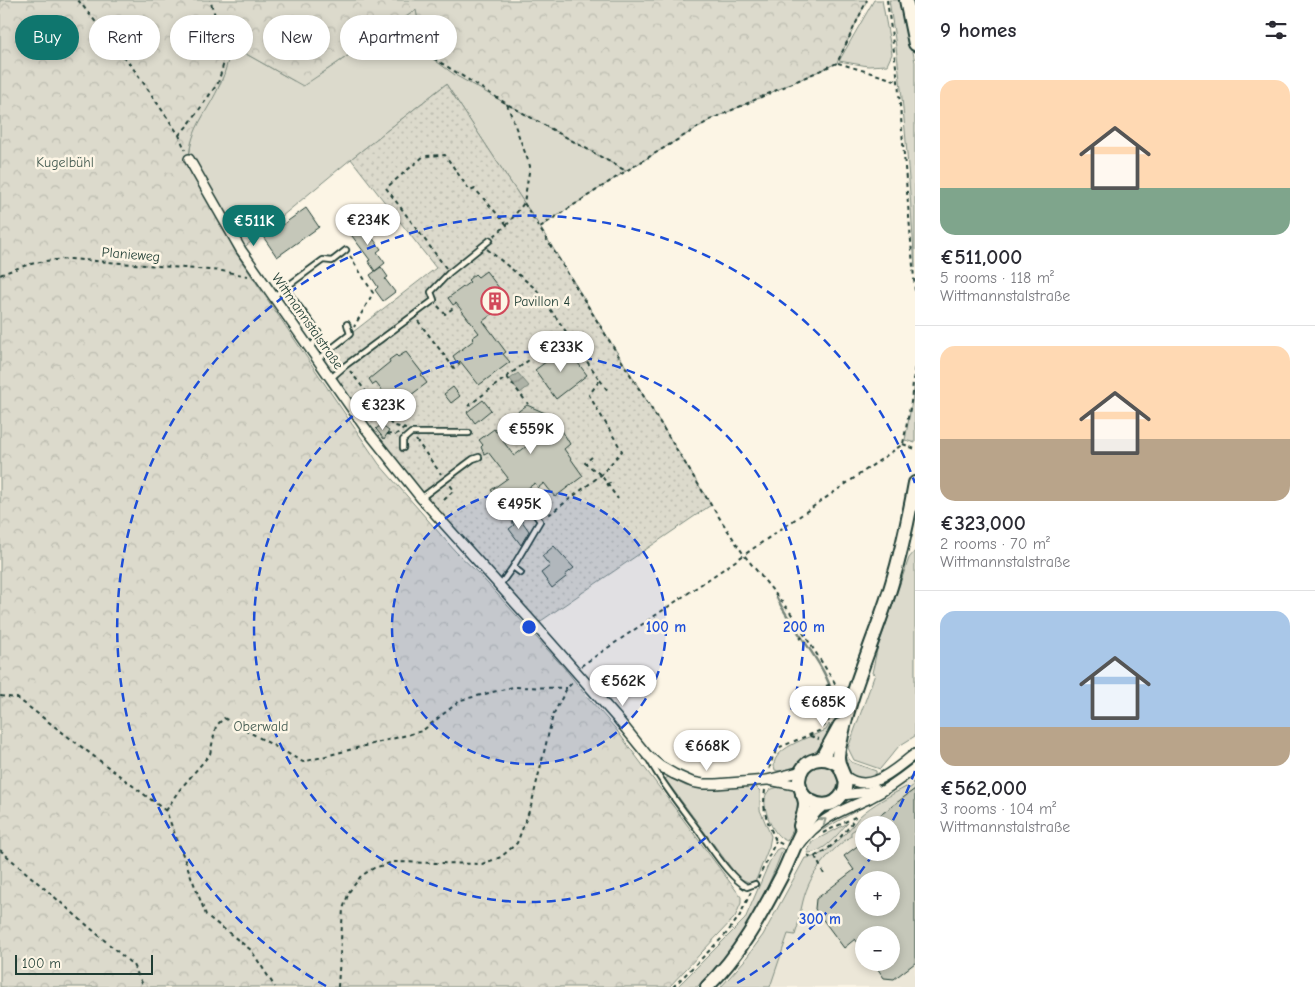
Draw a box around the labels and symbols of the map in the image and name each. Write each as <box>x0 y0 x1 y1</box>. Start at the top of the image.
park label: Kugelbühl <box>36 154 94 171</box>
pin: €511K <box>219 204 289 247</box>
pin: €234K <box>333 204 403 246</box>
street label: Planieweg <box>101 243 161 266</box>
street label: Wittmannstalstraße <box>268 270 347 373</box>
building icon: Pavillon 4 <box>480 286 510 316</box>
place label: Pavillon 4 <box>514 293 570 310</box>
pin: €233K <box>526 330 596 373</box>
pin: €323K <box>348 388 418 431</box>
pin: €559K <box>496 412 566 455</box>
pin: €495K <box>484 488 554 530</box>
centre of rings <box>520 618 538 636</box>
text: 100 m <box>646 618 686 636</box>
text: 200 m <box>783 618 825 636</box>
pin: €562K <box>588 664 658 707</box>
pin: €685K <box>788 686 858 728</box>
park label: Oberwald <box>234 718 288 735</box>
pin: €668K <box>672 730 742 772</box>
one-way arrow <box>817 818 826 826</box>
text: 300 m <box>799 910 841 928</box>
scale bar <box>15 952 152 975</box>

